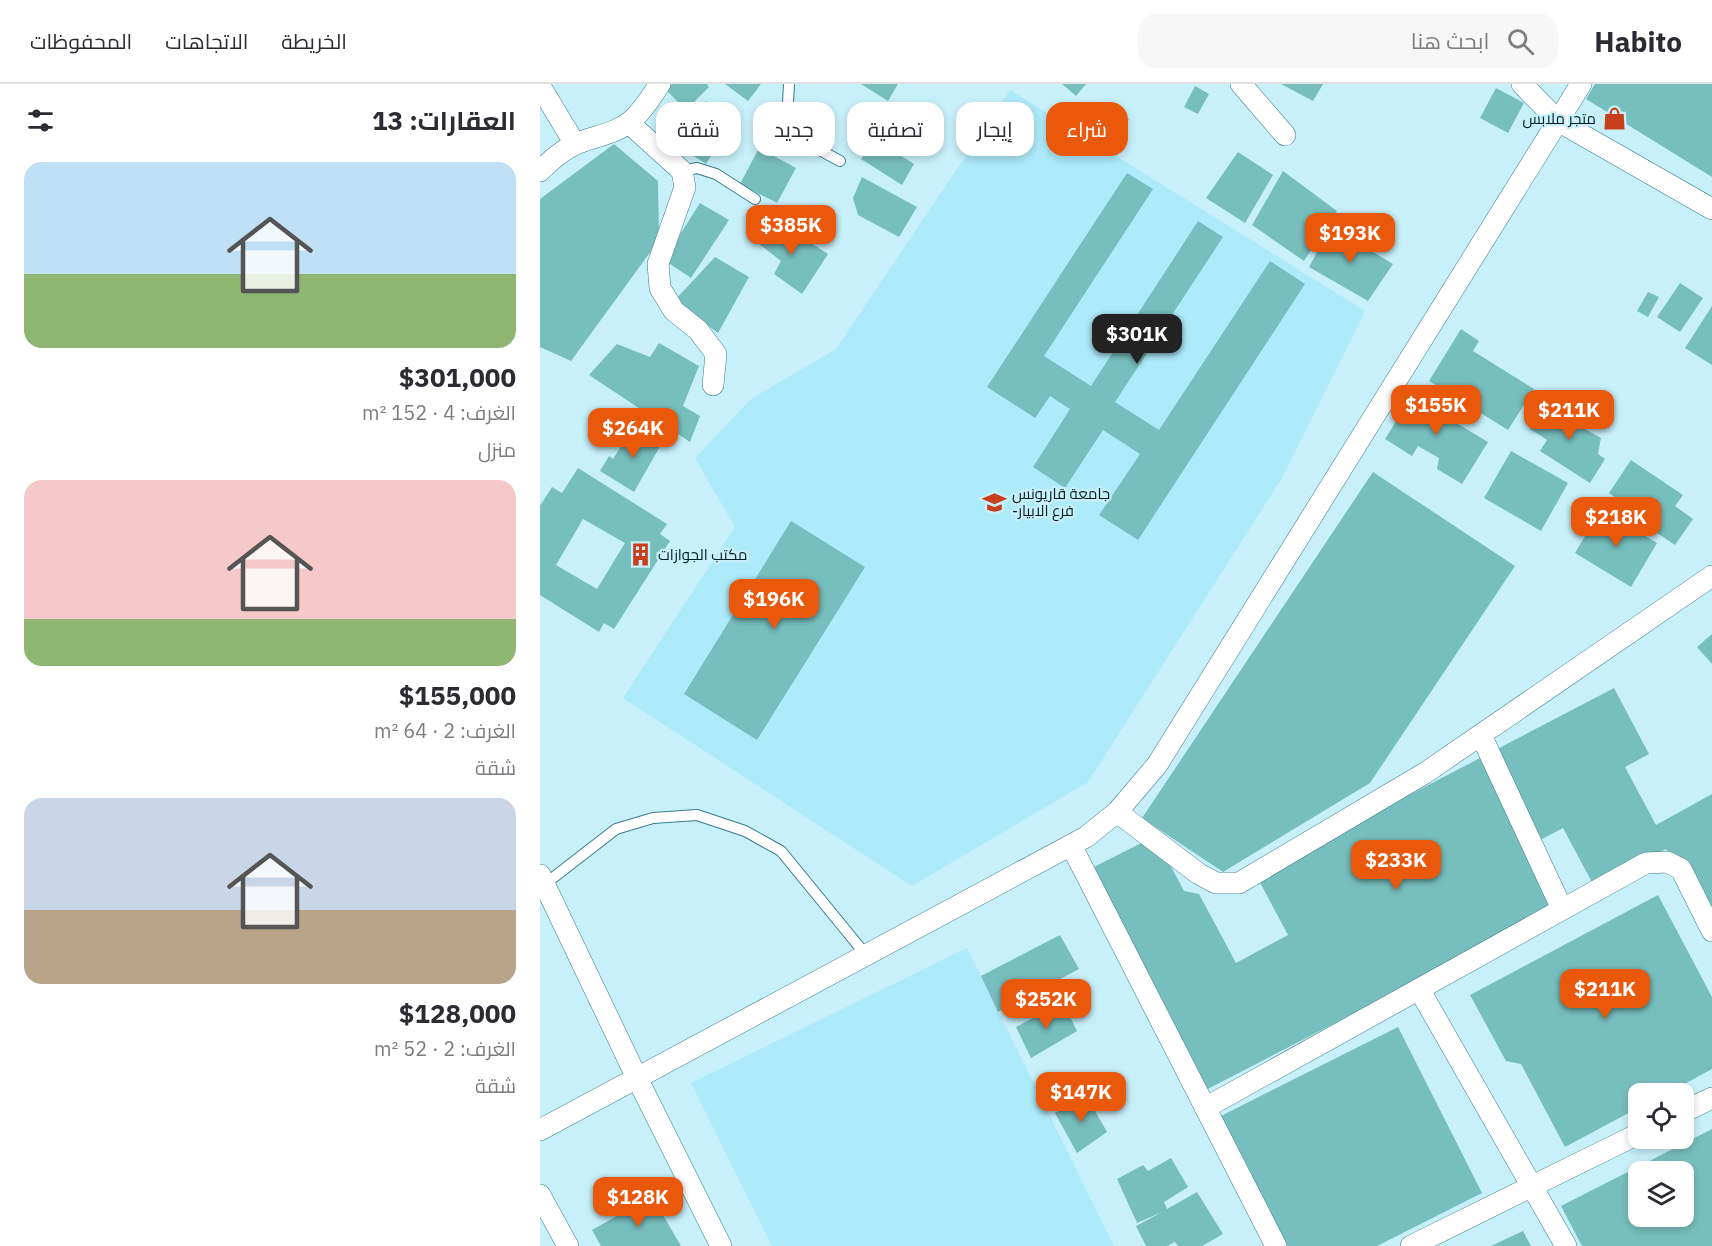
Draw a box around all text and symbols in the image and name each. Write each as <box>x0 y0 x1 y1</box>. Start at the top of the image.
search box <box>1138 14 1558 68</box>
text: Habito <box>1594 23 1682 60</box>
icon: search <box>1504 25 1537 58</box>
text: ابحث هنا <box>1411 26 1489 55</box>
text: المحفوظات <box>30 27 132 55</box>
text: الاتجاهات <box>165 27 248 55</box>
text: الخريطة <box>281 27 347 55</box>
chip: شقة <box>656 102 741 156</box>
chip: جديد <box>753 102 835 156</box>
chip: تصفية <box>847 102 944 156</box>
chip: إيجار <box>956 102 1034 156</box>
chip: شراء <box>1046 102 1128 156</box>
text: العقارات: 13 <box>372 103 516 137</box>
icon: filters <box>24 104 57 137</box>
shop icon: متجر ملابس <box>1601 105 1627 131</box>
place label: متجر ملابس <box>1522 109 1596 129</box>
icon: home <box>216 201 324 309</box>
pin: $385K <box>749 205 833 256</box>
text: $385K <box>760 211 822 238</box>
pin: $193K <box>1308 213 1392 264</box>
text: $193K <box>1319 219 1381 246</box>
pin: $301K <box>1095 314 1179 365</box>
text: $301K <box>1106 320 1168 347</box>
text: $301,000 <box>399 360 516 394</box>
pin: $155K <box>1394 385 1478 436</box>
pin: $211K <box>1527 390 1611 441</box>
text: $155K <box>1405 391 1467 418</box>
text: $211K <box>1538 396 1600 423</box>
text: الغرف: 4 · 152 m² <box>362 399 516 426</box>
pin: $264K <box>591 408 675 459</box>
text: $264K <box>602 414 664 441</box>
text: منزل <box>478 436 516 463</box>
place label: جامعة قاريونس -فرع الابيار <box>1012 484 1110 522</box>
school or university icon: جامعة قاريونس -فرع الابيار <box>981 489 1007 515</box>
pin: $218K <box>1574 497 1658 548</box>
text: $218K <box>1585 503 1647 530</box>
icon: home <box>216 519 324 627</box>
building icon: مكتب الجوازات <box>627 541 653 567</box>
place label: مكتب الجوازات <box>658 545 747 564</box>
pin: $196K <box>732 579 816 630</box>
text: $196K <box>743 585 805 612</box>
text: $155,000 <box>399 678 516 712</box>
text: الغرف: 2 · 64 m² <box>374 717 516 744</box>
text: شقة <box>475 754 516 781</box>
icon: home <box>216 837 324 945</box>
pin: $233K <box>1354 840 1438 891</box>
text: $233K <box>1365 846 1427 873</box>
pin: $211K <box>1563 969 1647 1020</box>
text: $211K <box>1574 975 1636 1002</box>
pin: $252K <box>1004 979 1088 1030</box>
text: $252K <box>1015 985 1077 1012</box>
text: $128,000 <box>399 996 516 1030</box>
text: الغرف: 2 · 52 m² <box>374 1035 516 1062</box>
text: شقة <box>475 1072 516 1099</box>
pin: $147K <box>1039 1072 1123 1123</box>
text: $147K <box>1050 1078 1112 1105</box>
map controls <box>1628 1083 1694 1227</box>
button: locate <box>1628 1083 1694 1149</box>
button: layers <box>1628 1161 1694 1227</box>
pin: $128K <box>596 1177 680 1228</box>
text: $128K <box>607 1183 669 1210</box>

